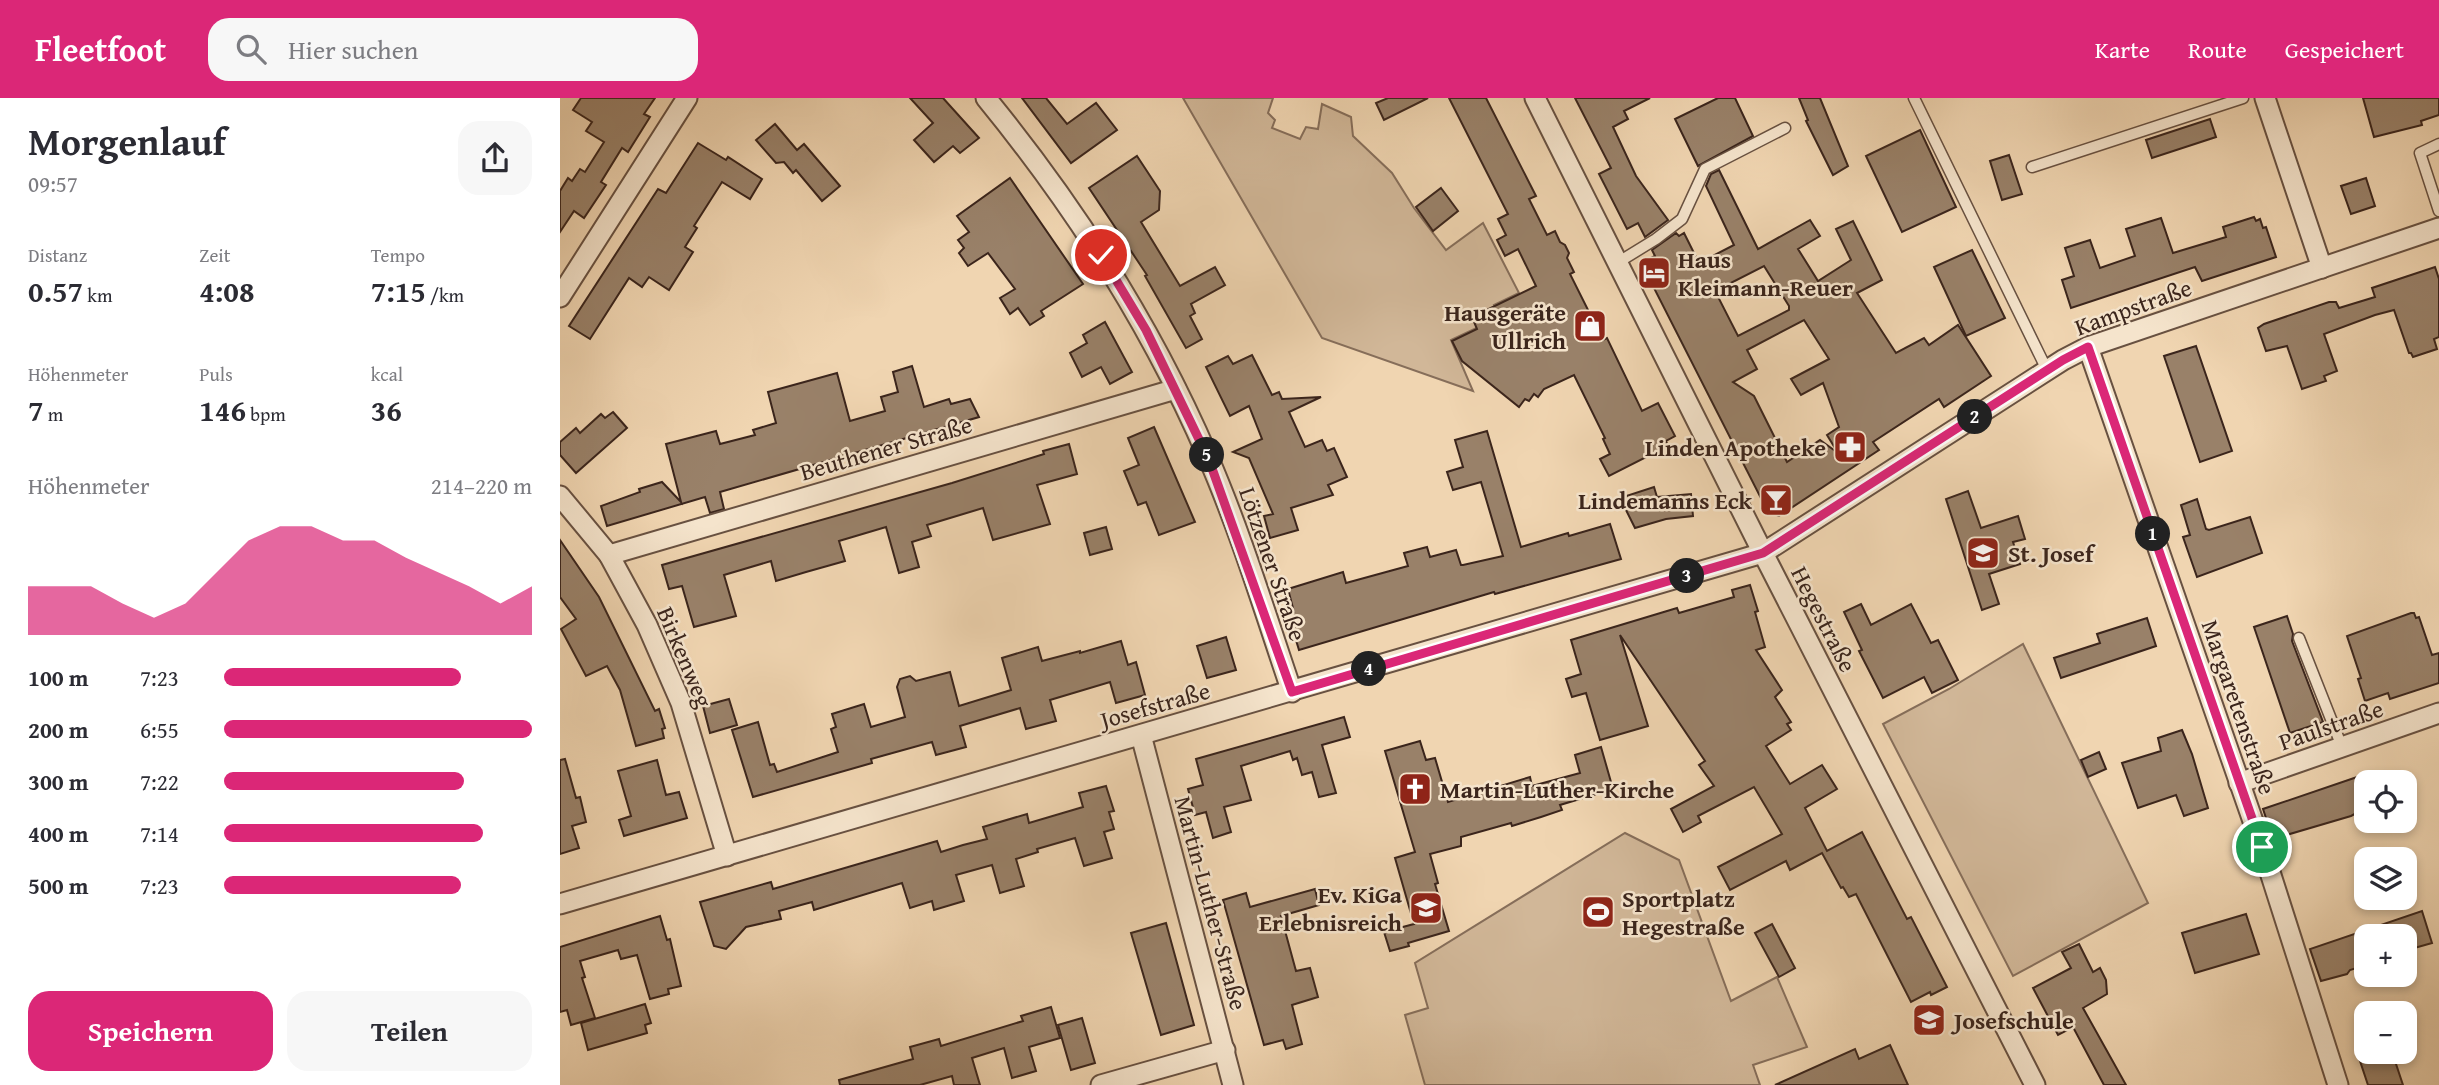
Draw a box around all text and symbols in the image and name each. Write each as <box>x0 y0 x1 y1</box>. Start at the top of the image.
search box <box>208 18 698 81</box>
text: Fleetfoot <box>35 25 166 73</box>
icon: search <box>232 30 270 68</box>
text: Hier suchen <box>288 30 418 69</box>
text: Karte <box>2095 32 2150 67</box>
text: Route <box>2188 32 2247 67</box>
text: Gespeichert <box>2285 32 2404 67</box>
text: Morgenlauf <box>28 113 226 169</box>
button: share <box>458 121 532 195</box>
text: 09:57 <box>28 167 78 200</box>
pin <box>1071 225 1131 285</box>
icon: check <box>1082 236 1120 274</box>
text: Distanz <box>28 241 87 269</box>
text: Zeit <box>199 241 230 269</box>
text: Tempo <box>371 241 425 269</box>
place label: Haus Kleimann-Reuer <box>1678 242 1853 305</box>
hotel icon: Haus Kleimann-Reuer <box>1635 254 1673 292</box>
text: 0.57 <box>28 269 83 313</box>
text: 4:08 <box>199 269 254 313</box>
text: 7:15 <box>371 269 426 313</box>
street label: Kampstraße <box>2069 270 2197 344</box>
text: km <box>83 281 112 309</box>
text: /km <box>426 281 464 309</box>
place label: Hausgeräte Ullrich <box>1444 295 1566 358</box>
shop icon: Hausgeräte Ullrich <box>1571 307 1609 345</box>
text: Höhenmeter <box>28 360 128 388</box>
text: Puls <box>199 360 233 388</box>
text: kcal <box>371 360 403 388</box>
text: 7 <box>28 388 44 432</box>
text: 146 <box>199 388 246 432</box>
text: 36 <box>371 388 402 432</box>
text: m <box>44 400 63 428</box>
text: bpm <box>246 400 286 428</box>
pin: 2 <box>1958 400 1992 434</box>
text: 2 <box>1970 402 1979 430</box>
street label: Beuthener Straße <box>796 407 976 489</box>
pharmacy icon: Linden Apotheke <box>1831 428 1869 466</box>
place label: Linden Apotheke <box>1645 430 1826 465</box>
pin: 5 <box>1190 438 1224 472</box>
text: 5 <box>1202 440 1211 468</box>
text: Höhenmeter <box>28 469 150 502</box>
text: 214–220 m <box>431 469 532 502</box>
bar icon: Lindemanns Eck <box>1757 481 1795 519</box>
street label: Lötzener Straße <box>1230 482 1316 646</box>
place label: Lindemanns Eck <box>1578 483 1752 518</box>
pin: 1 <box>2136 516 2170 551</box>
text: 1 <box>2148 519 2157 547</box>
school or university icon: St. Josef <box>1964 534 2002 572</box>
place label: St. Josef <box>2008 536 2096 571</box>
pin: 3 <box>1670 559 1704 594</box>
street label: Hegestraße <box>1782 560 1866 678</box>
text: 3 <box>1682 561 1691 589</box>
street label: Birkenweg <box>648 601 722 713</box>
street label: Margaretenstraße <box>2193 615 2285 799</box>
pin: 4 <box>1352 652 1386 686</box>
text: 4 <box>1364 654 1373 682</box>
text: 100 m <box>28 661 89 694</box>
text: 7:23 <box>140 661 179 694</box>
street label: Josefstraße <box>1093 673 1214 738</box>
street label: Paulstraße <box>2274 691 2388 759</box>
text: 200 m <box>28 713 89 746</box>
text: 6:55 <box>140 713 179 746</box>
text: 300 m <box>28 765 89 798</box>
text: 7:22 <box>140 765 179 798</box>
church icon: Martin-Luther-Kirche <box>1396 770 1434 808</box>
map controls <box>2354 770 2417 1064</box>
button: locate <box>2354 770 2417 833</box>
place label: Martin-Luther-Kirche <box>1440 772 1675 807</box>
street label: Martin-Luther-Straße <box>1166 792 1256 1014</box>
text: 400 m <box>28 817 89 850</box>
text: 7:14 <box>140 817 179 850</box>
pin <box>2232 817 2292 877</box>
icon: arrive <box>2243 828 2281 866</box>
button: layers <box>2354 847 2417 910</box>
text: 500 m <box>28 869 89 902</box>
text: 7:23 <box>140 869 179 902</box>
place label: Ev. KiGa Erlebnisreich <box>1259 877 1403 940</box>
place label: Sportplatz Hegestraße <box>1622 881 1745 944</box>
school or university icon: Ev. KiGa Erlebnisreich <box>1407 889 1445 927</box>
sports icon: Sportplatz Hegestraße <box>1579 893 1617 931</box>
button: + <box>2354 924 2417 987</box>
button: Speichern <box>28 991 273 1071</box>
button: Teilen <box>287 991 532 1071</box>
school or university icon: Josefschule <box>1910 1001 1948 1039</box>
button: − <box>2354 1001 2417 1064</box>
place label: Josefschule <box>1950 1003 2074 1038</box>

